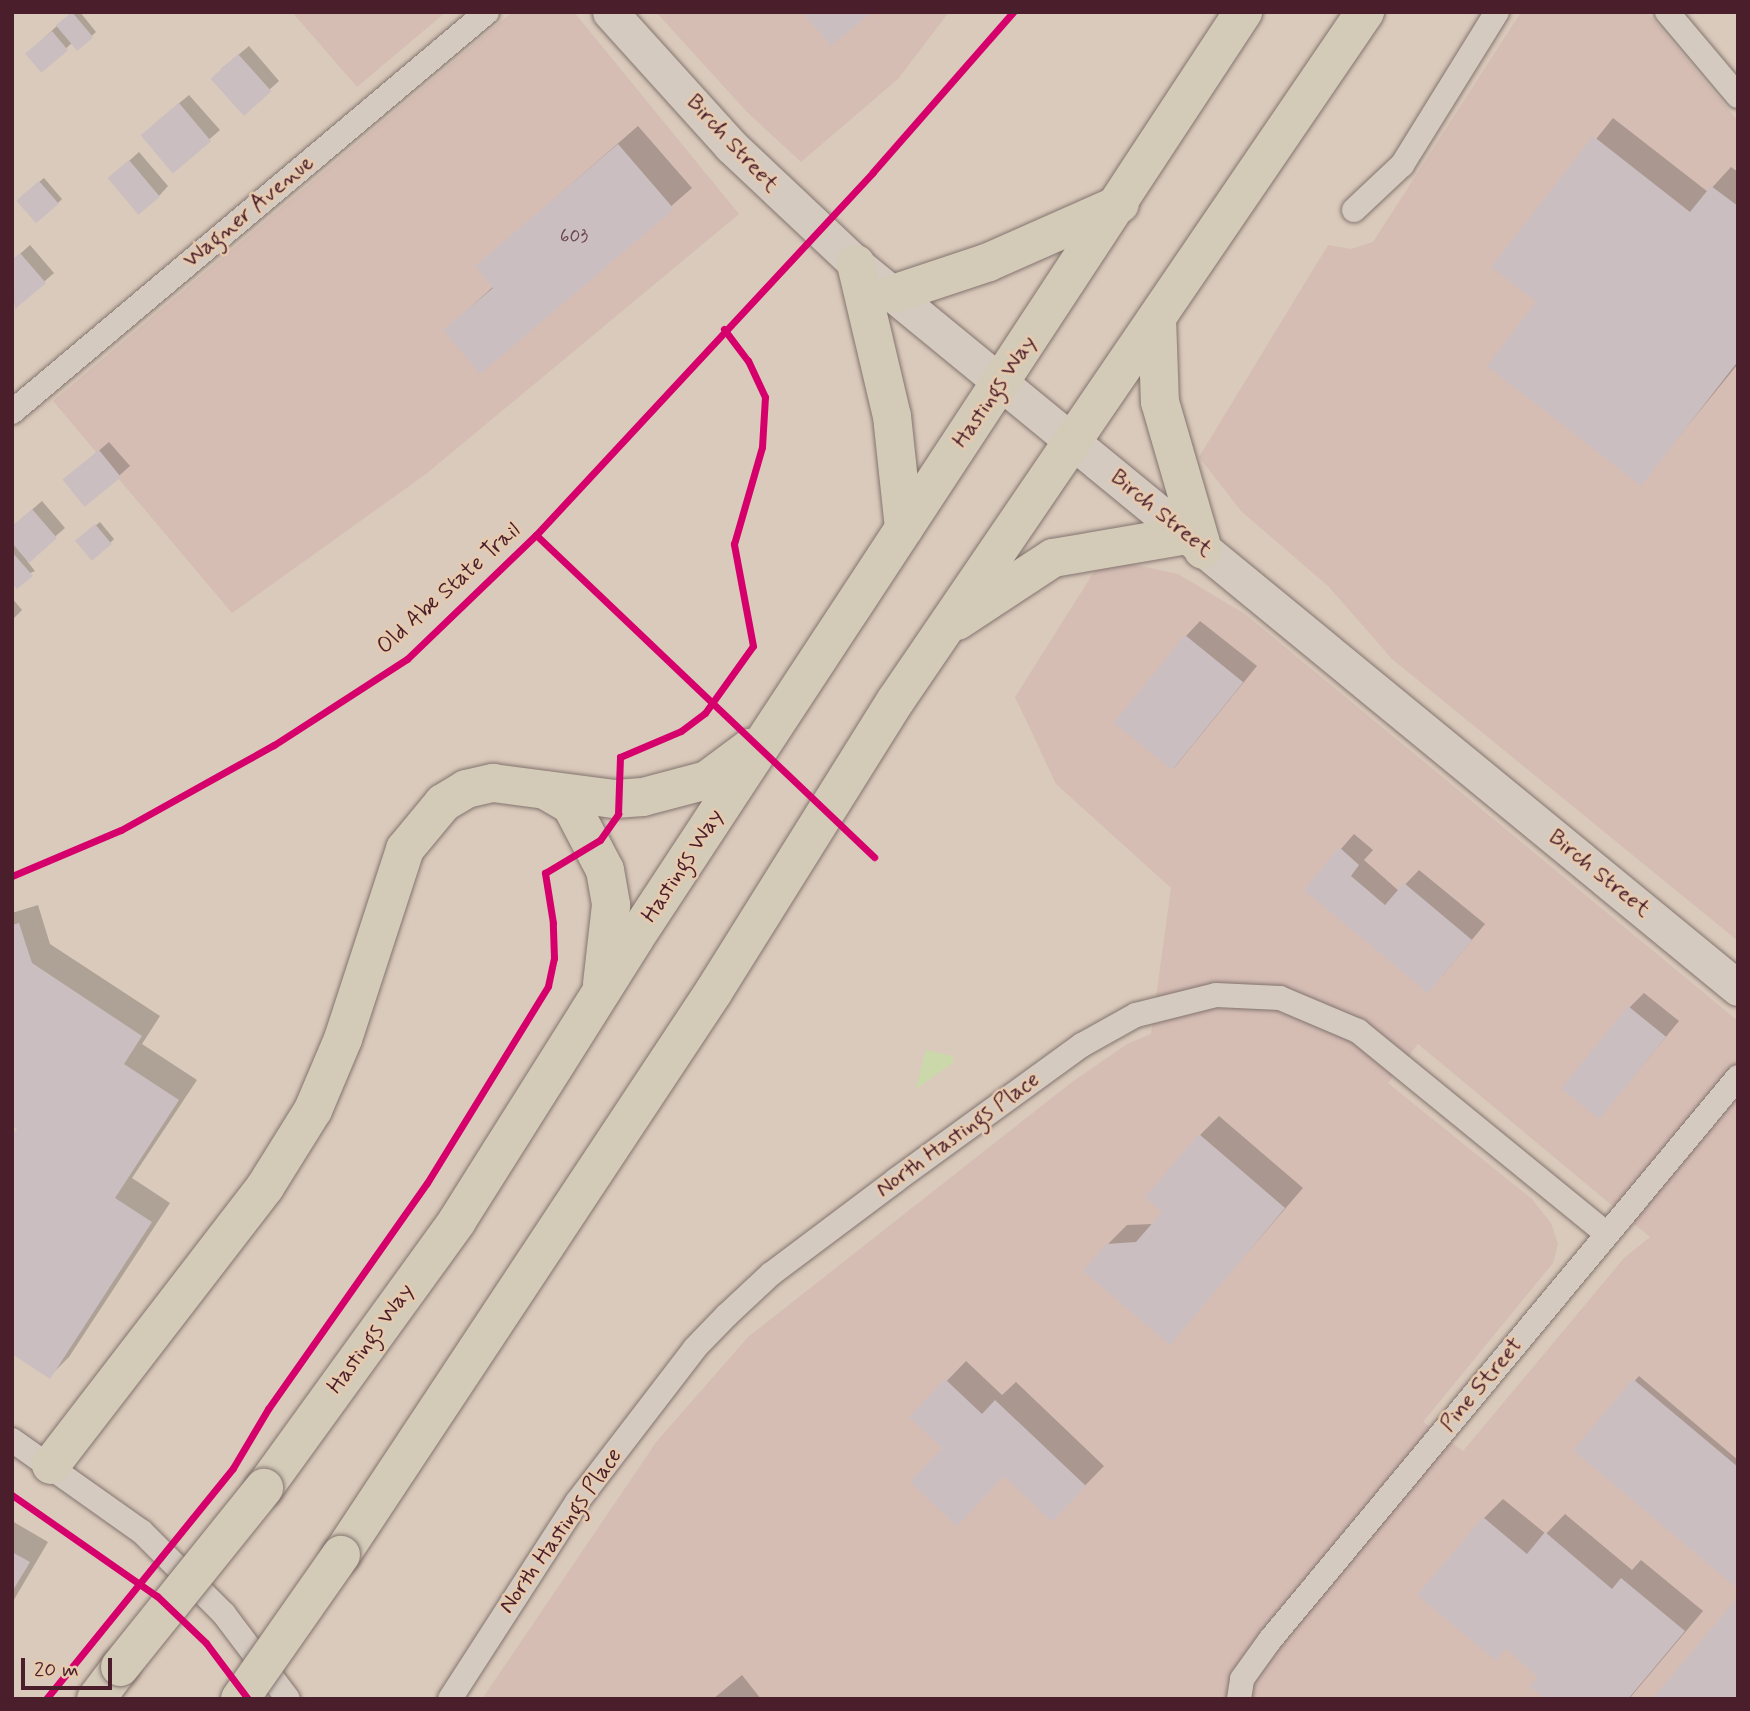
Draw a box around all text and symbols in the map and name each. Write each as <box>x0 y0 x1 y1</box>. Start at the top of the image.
street label: Birch Street <box>680 89 784 199</box>
street label: Wagner Avenue <box>179 150 319 274</box>
house number: 603 <box>560 226 588 248</box>
street label: Hastings Way <box>947 330 1043 454</box>
street label: Birch Street <box>1104 464 1218 564</box>
street label: Old Abe State Trail <box>372 517 526 661</box>
street label: Hastings Way <box>636 804 730 928</box>
street label: Birch Street <box>1542 824 1656 924</box>
street label: North Hastings Place <box>871 1066 1045 1204</box>
street label: Hastings Way <box>322 1278 420 1400</box>
street label: Pine Street <box>1435 1333 1529 1437</box>
street label: North Hastings Place <box>494 1443 628 1619</box>
scale bar <box>24 1644 116 1688</box>
text: 20 m <box>34 1656 79 1684</box>

